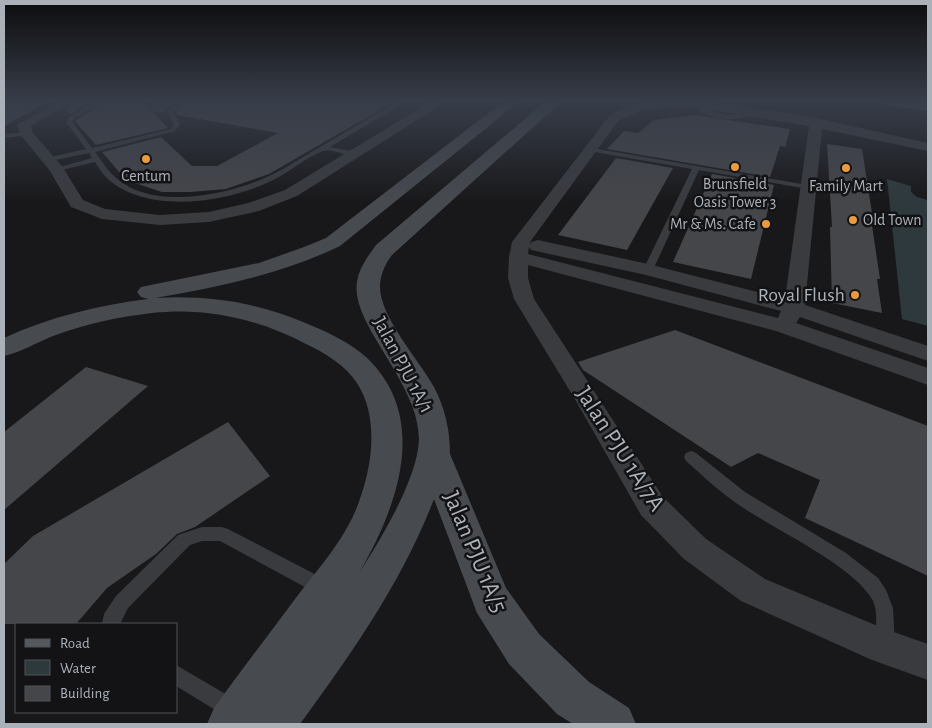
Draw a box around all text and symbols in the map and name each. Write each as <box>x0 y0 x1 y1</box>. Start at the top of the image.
marker: Centum <box>140 153 152 165</box>
marker: Brunsfield Oasis Tower 3 <box>729 161 741 173</box>
marker: Family Mart <box>840 162 852 174</box>
place label: Centum <box>121 168 171 184</box>
place label: Brunsfield Oasis Tower 3 <box>694 176 776 210</box>
place label: Family Mart <box>809 178 883 195</box>
place label: Old Town <box>863 212 922 228</box>
marker: Old Town <box>847 214 859 226</box>
place label: Mr & Ms. Cafe <box>670 216 756 232</box>
marker: Mr & Ms. Cafe <box>760 218 772 230</box>
place label: Royal Flush <box>758 285 845 305</box>
marker: Royal Flush <box>849 289 861 301</box>
street label: Jalan PJU 1A/1 <box>369 313 437 417</box>
street label: Jalan PJU 1A/7A <box>571 383 669 516</box>
street label: Jalan PJU 1A/5 <box>439 488 511 616</box>
legend <box>15 623 178 713</box>
text: Road <box>60 636 90 651</box>
text: Water <box>60 661 96 676</box>
text: Building <box>60 686 110 701</box>

